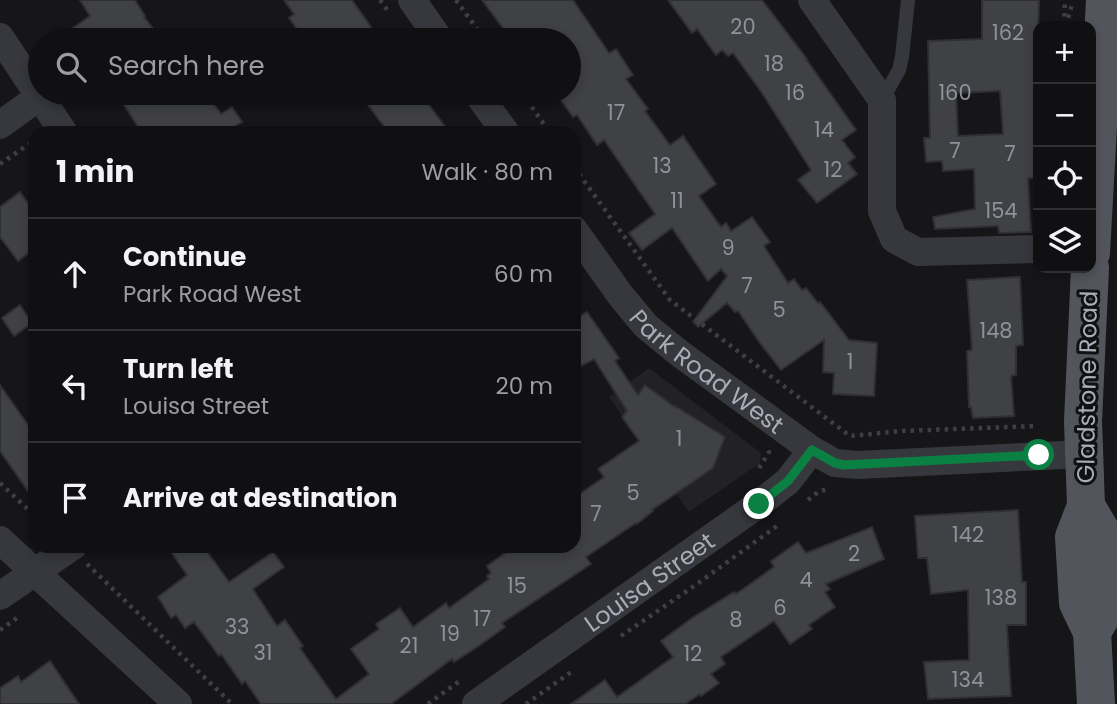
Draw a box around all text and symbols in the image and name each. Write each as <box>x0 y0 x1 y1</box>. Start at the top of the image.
house number: 20 <box>730 12 756 41</box>
house number: 162 <box>992 18 1024 47</box>
map controls <box>1033 21 1096 273</box>
button: + <box>1033 21 1096 84</box>
search box <box>28 28 581 105</box>
icon: search <box>52 48 90 86</box>
text: Search here <box>108 48 265 84</box>
house number: 18 <box>764 49 784 78</box>
house number: 16 <box>785 78 805 107</box>
house number: 160 <box>938 78 972 107</box>
button: − <box>1033 84 1096 147</box>
house number: 17 <box>607 98 625 127</box>
house number: 14 <box>814 115 834 144</box>
house number: 7 <box>949 136 961 165</box>
house number: 7 <box>1004 139 1016 168</box>
button: locate <box>1033 147 1096 210</box>
text: 1 min <box>56 150 134 193</box>
house number: 13 <box>652 151 672 180</box>
house number: 12 <box>824 155 842 184</box>
text: Walk · 80 m <box>422 156 553 188</box>
house number: 11 <box>670 186 684 215</box>
house number: 154 <box>984 196 1018 225</box>
button: layers <box>1033 210 1096 273</box>
house number: 9 <box>721 233 735 262</box>
text: Continue <box>123 239 246 275</box>
icon: ahead <box>56 255 94 293</box>
text: 60 m <box>494 258 553 290</box>
house number: 7 <box>741 271 753 300</box>
text: Park Road West <box>123 278 301 310</box>
street label: Gladstone Road <box>1069 290 1105 484</box>
house number: 5 <box>772 295 786 324</box>
street label: Park Road West <box>622 302 791 441</box>
house number: 148 <box>979 316 1013 345</box>
house number: 1 <box>847 347 853 376</box>
text: Turn left <box>123 351 234 387</box>
icon: left <box>56 367 94 405</box>
text: 20 m <box>495 370 553 402</box>
text: Louisa Street <box>123 390 269 422</box>
house number: 1 <box>676 424 682 453</box>
route start <box>1023 439 1054 470</box>
house number: 5 <box>626 478 640 507</box>
icon: arrive <box>56 479 94 517</box>
text: Arrive at destination <box>123 480 398 516</box>
route end <box>743 488 774 519</box>
house number: 7 <box>590 499 602 528</box>
house number: 142 <box>952 520 984 549</box>
street label: Louisa Street <box>577 524 721 639</box>
house number: 2 <box>848 539 860 568</box>
house number: 4 <box>799 565 813 594</box>
house number: 15 <box>507 571 527 600</box>
house number: 138 <box>985 583 1017 612</box>
house number: 6 <box>773 593 787 622</box>
house number: 17 <box>473 604 491 633</box>
house number: 8 <box>729 605 743 634</box>
house number: 33 <box>225 612 249 641</box>
house number: 19 <box>440 619 460 648</box>
house number: 21 <box>400 631 418 660</box>
house number: 31 <box>253 638 273 667</box>
house number: 12 <box>684 639 702 668</box>
house number: 134 <box>952 665 984 694</box>

